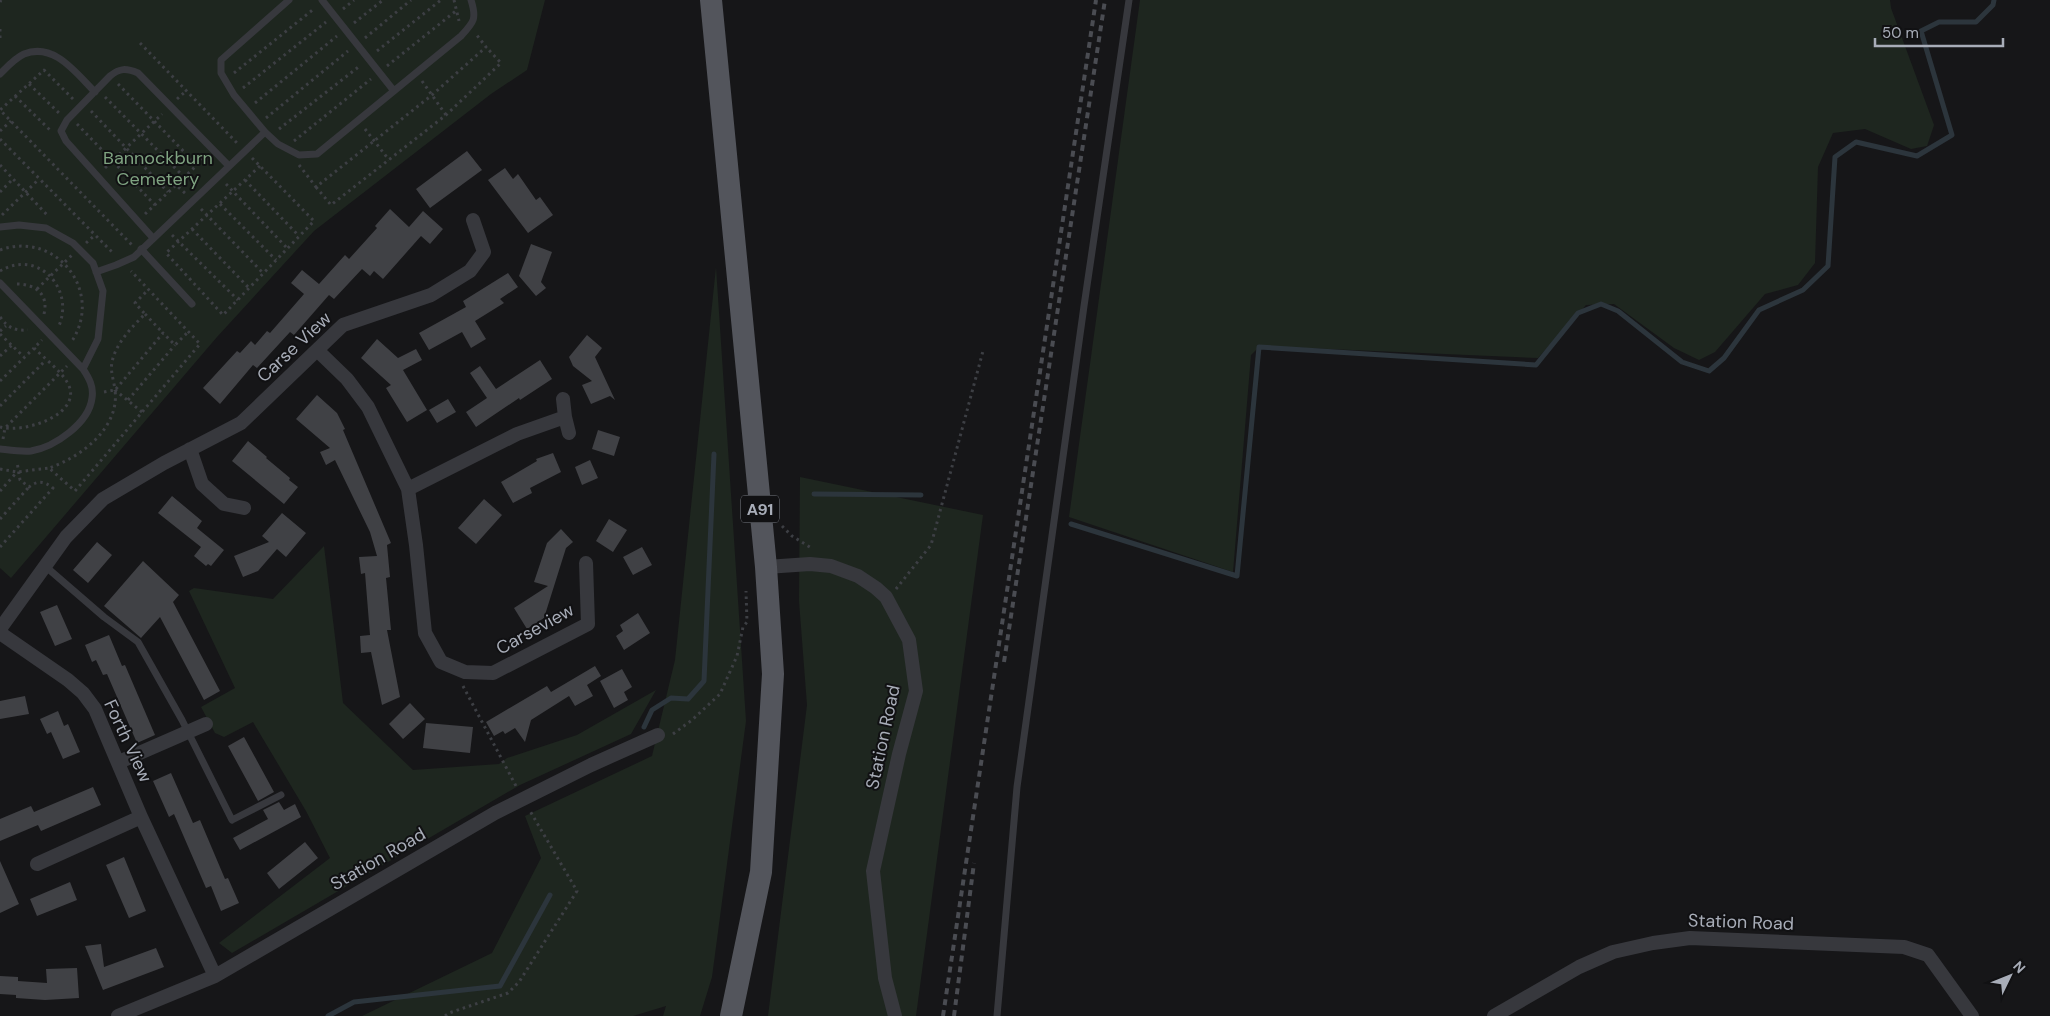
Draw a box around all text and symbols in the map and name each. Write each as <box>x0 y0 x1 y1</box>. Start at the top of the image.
scale bar <box>1875 15 2002 47</box>
text: 50 m <box>1882 23 1919 43</box>
park label: Bannockburn Cemetery <box>103 146 213 191</box>
street label: Carse View <box>252 306 337 388</box>
road number: A91 <box>741 496 779 522</box>
street label: Carseview <box>492 598 579 660</box>
street label: Station Road <box>860 683 906 791</box>
street label: Forth View <box>98 696 158 787</box>
street label: Station Road <box>326 822 430 896</box>
street label: Station Road <box>1688 908 1794 936</box>
north arrow <box>1985 951 2035 1001</box>
text: N <box>2009 957 2030 977</box>

